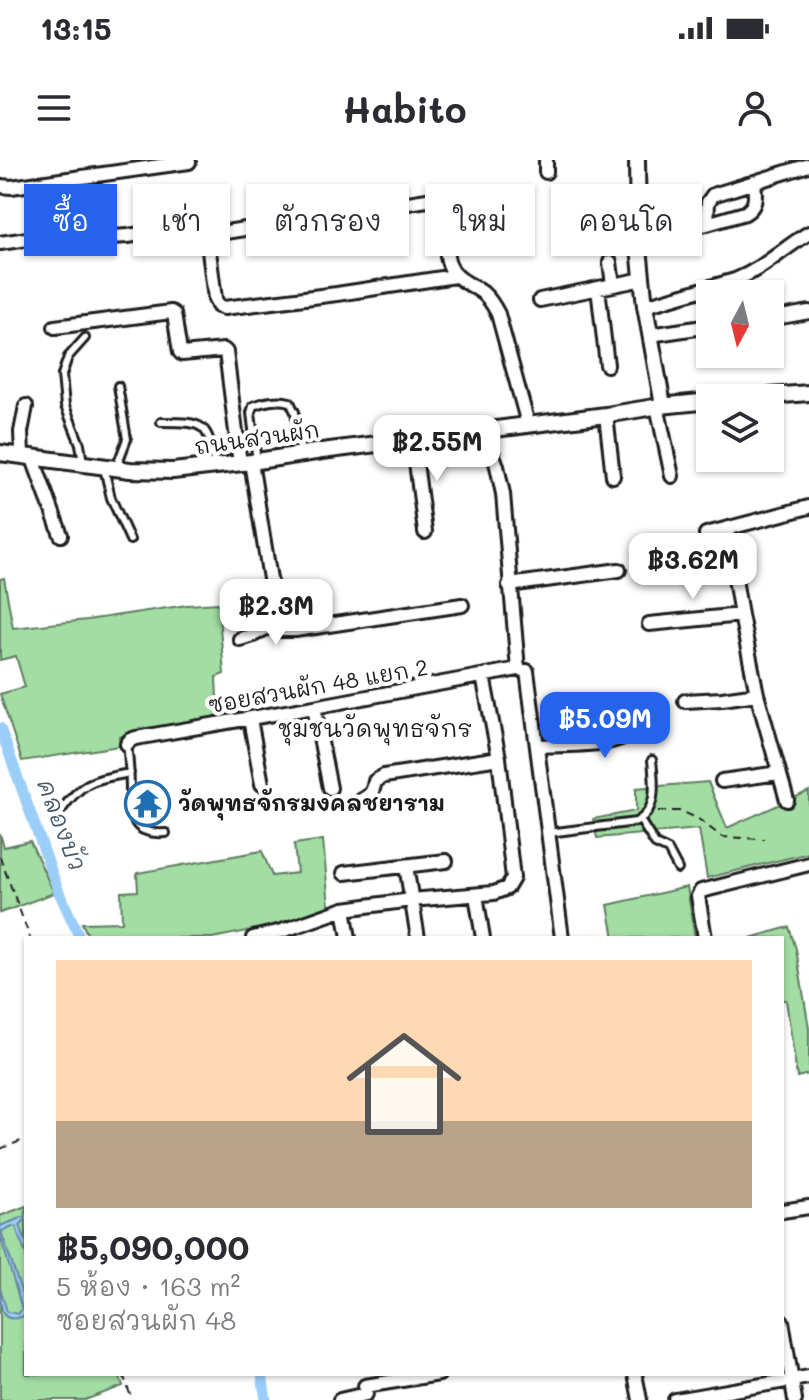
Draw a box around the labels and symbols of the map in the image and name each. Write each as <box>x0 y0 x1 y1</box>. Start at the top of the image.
north arrow <box>696 280 784 368</box>
street label: ถนนสวนผัก <box>193 414 321 461</box>
pin: ฿2.55M <box>372 415 502 483</box>
pin: ฿3.62M <box>628 533 758 601</box>
pin: ฿2.3M <box>220 579 332 647</box>
street label: ซอยสวนผัก 48 แยก 2 <box>206 652 430 719</box>
pin: ฿5.09M <box>540 692 670 760</box>
district label: ชุมชนวัดพุทธจักร <box>278 712 472 746</box>
water label: คลองบัว <box>31 774 94 875</box>
temple icon: วัดพุทธจักรมงคลชยาราม <box>123 779 171 827</box>
place label: วัดพุทธจักรมงคลชยาราม <box>178 788 445 821</box>

